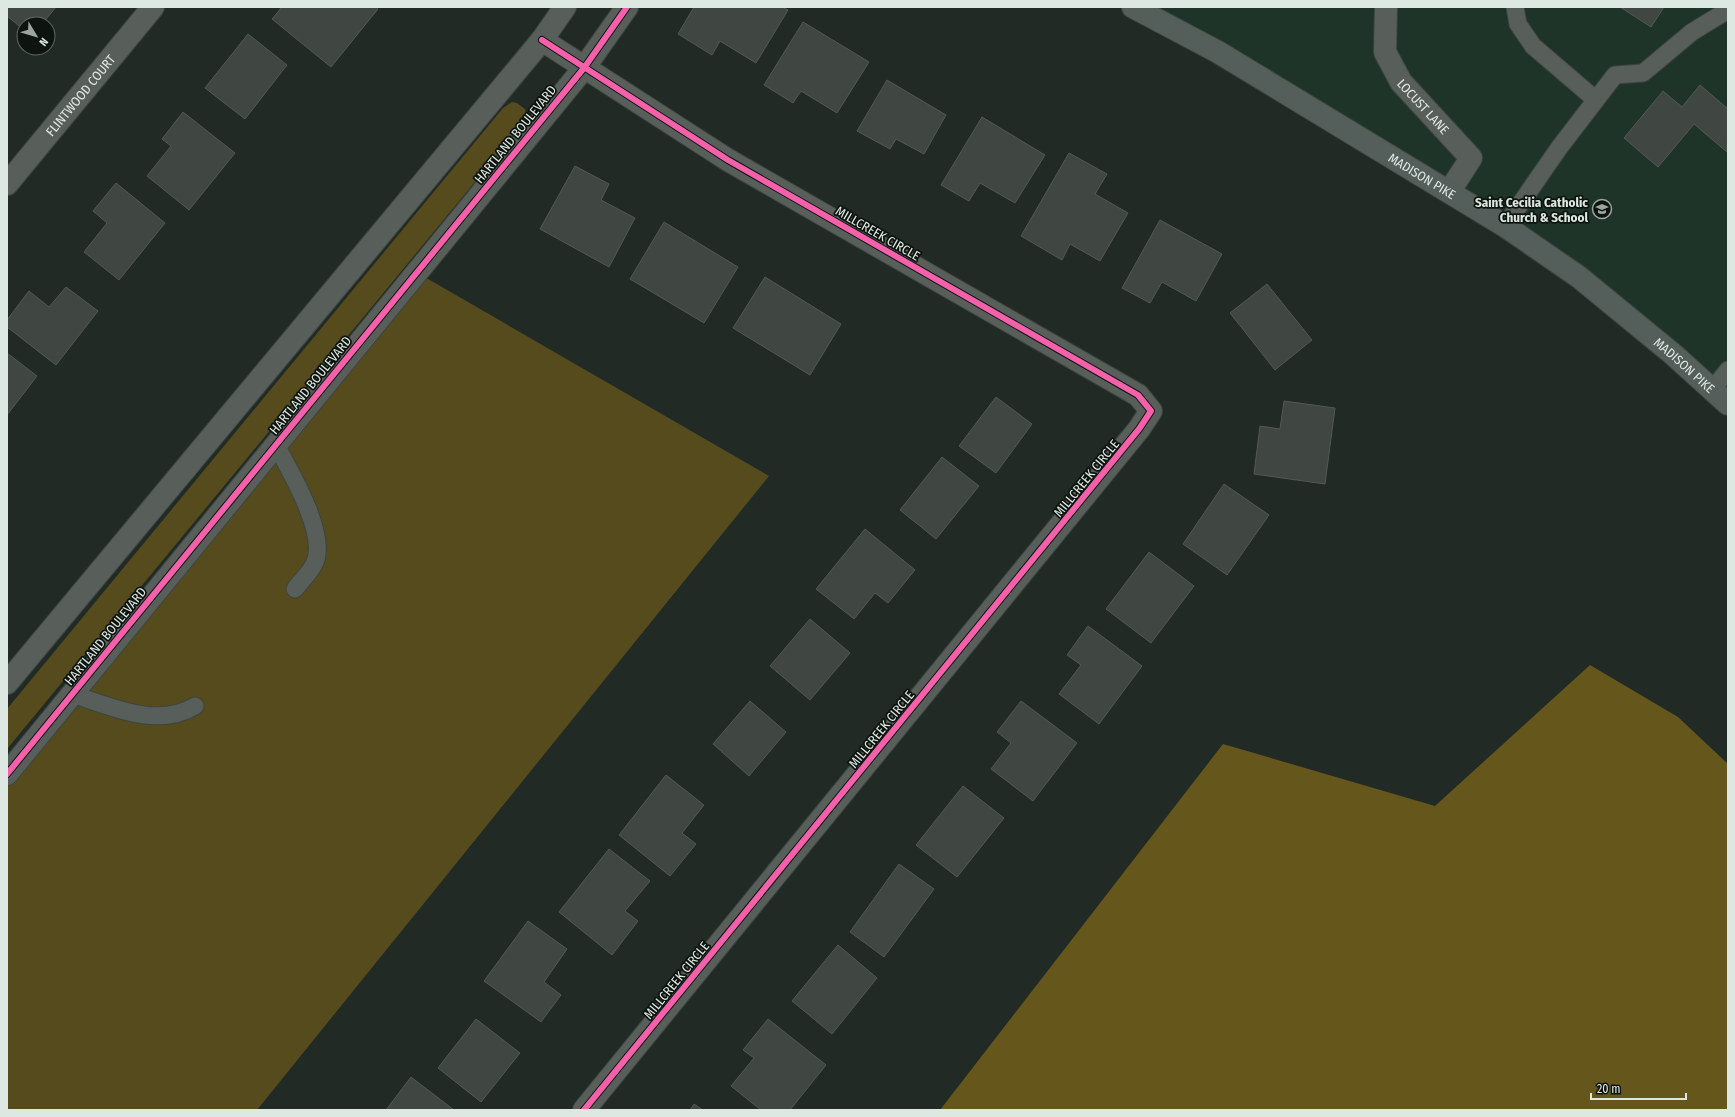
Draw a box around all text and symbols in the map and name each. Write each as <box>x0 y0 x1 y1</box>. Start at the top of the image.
north arrow <box>16 16 56 56</box>
text: N <box>36 35 51 48</box>
street label: FLINTWOOD COURT <box>43 52 118 139</box>
street label: LOCUST LANE <box>1394 76 1452 137</box>
street label: HARTLAND BOULEVARD <box>471 82 559 186</box>
street label: MADISON PIKE <box>1386 150 1458 202</box>
place label: Saint Cecilia Catholic Church & School <box>1475 195 1588 225</box>
school or university icon: Saint Cecilia Catholic Church & School <box>1591 198 1613 220</box>
street label: MILLCREEK CIRCLE <box>833 203 923 264</box>
street label: HARTLAND BOULEVARD <box>266 333 354 437</box>
street label: MADISON PIKE <box>1651 335 1717 396</box>
street label: MILLCREEK CIRCLE <box>1051 437 1122 520</box>
street label: HARTLAND BOULEVARD <box>61 584 149 688</box>
street label: MILLCREEK CIRCLE <box>846 688 917 771</box>
street label: MILLCREEK CIRCLE <box>641 939 712 1022</box>
scale bar <box>1591 1075 1686 1101</box>
text: 20 m <box>1597 1082 1621 1096</box>

